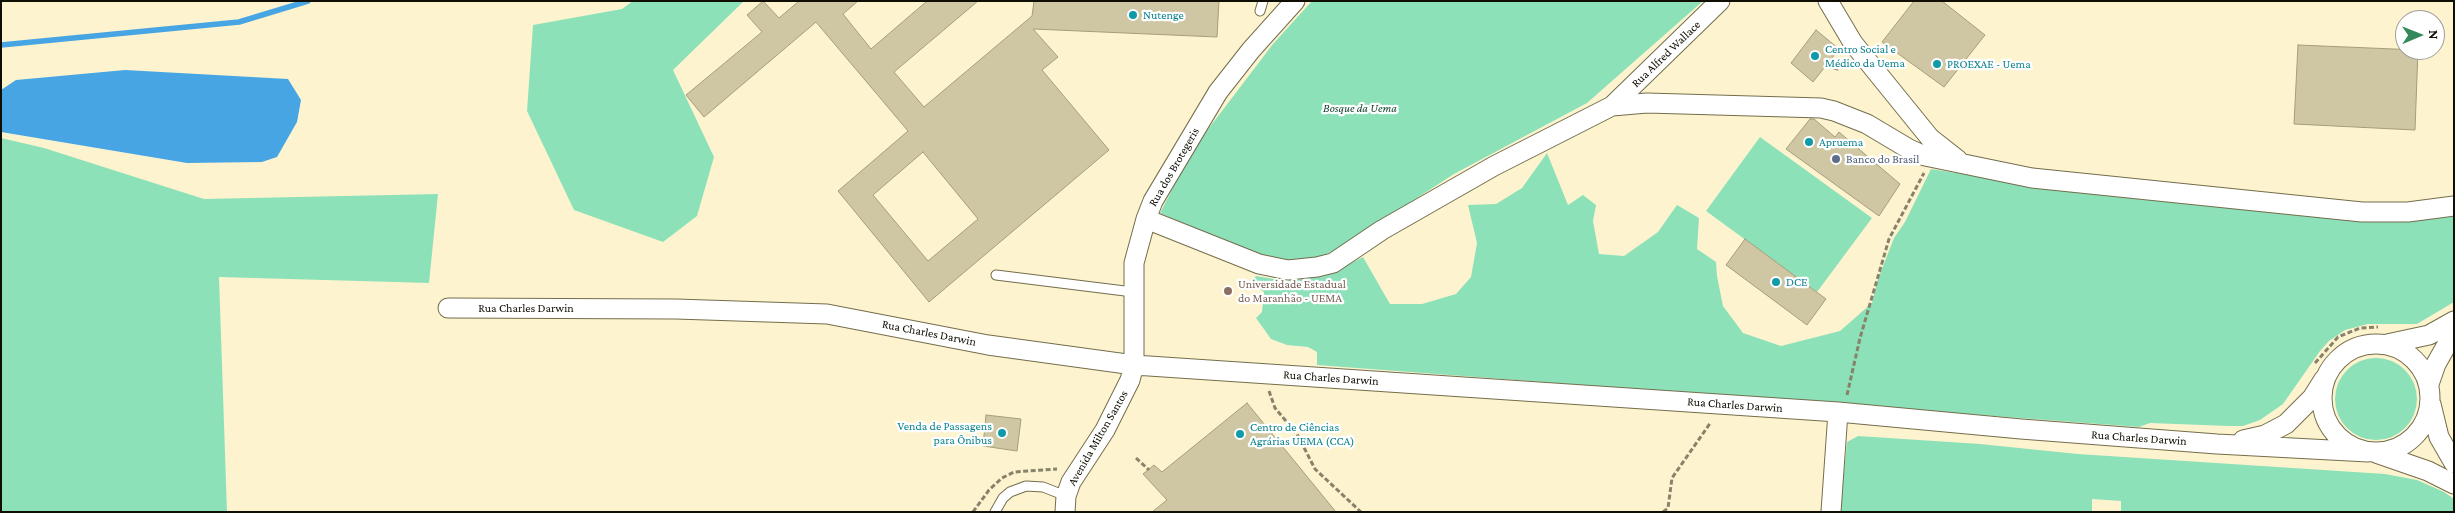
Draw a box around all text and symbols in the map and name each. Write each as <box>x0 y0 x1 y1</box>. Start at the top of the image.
place label: Nutenge <box>1143 8 1184 22</box>
marker: Nutenge <box>1127 9 1139 21</box>
north arrow <box>2395 10 2445 60</box>
street label: Rua Alfred Wallace <box>1629 18 1703 90</box>
text: N <box>2426 30 2442 40</box>
place label: Centro Social e Médico da Uema <box>1825 42 1905 70</box>
marker: Centro Social e Médico da Uema <box>1809 50 1821 62</box>
place label: PROEXAE - Uema <box>1947 57 2031 71</box>
marker: PROEXAE - Uema <box>1931 58 1943 70</box>
park label: Bosque da Uema <box>1323 101 1397 115</box>
street label: Rua dos Brotegeris <box>1146 125 1202 209</box>
place label: Apruema <box>1819 135 1863 149</box>
marker: Apruema <box>1803 136 1815 148</box>
place label: Banco do Brasil <box>1846 152 1919 166</box>
marker: Banco do Brasil <box>1830 153 1842 165</box>
place label: DCE <box>1786 275 1808 289</box>
marker: DCE <box>1770 276 1782 288</box>
place label: Universidade Estadual do Maranhão - UEMA <box>1238 277 1346 305</box>
marker: Universidade Estadual do Maranhão - UEMA <box>1222 285 1234 297</box>
street label: Rua Charles Darwin <box>478 301 574 315</box>
street label: Rua Charles Darwin <box>881 317 977 349</box>
street label: Rua Charles Darwin <box>1283 367 1379 389</box>
street label: Avenida Milton Santos <box>1065 388 1131 488</box>
street label: Rua Charles Darwin <box>1687 394 1783 416</box>
place label: Venda de Passagens para Ônibus <box>897 419 992 447</box>
place label: Centro de Ciências Agrárias UEMA (CCA) <box>1250 420 1354 448</box>
marker: Venda de Passagens para Ônibus <box>996 427 1008 439</box>
street label: Rua Charles Darwin <box>2091 427 2187 449</box>
marker: Centro de Ciências Agrárias UEMA (CCA) <box>1234 428 1246 440</box>

